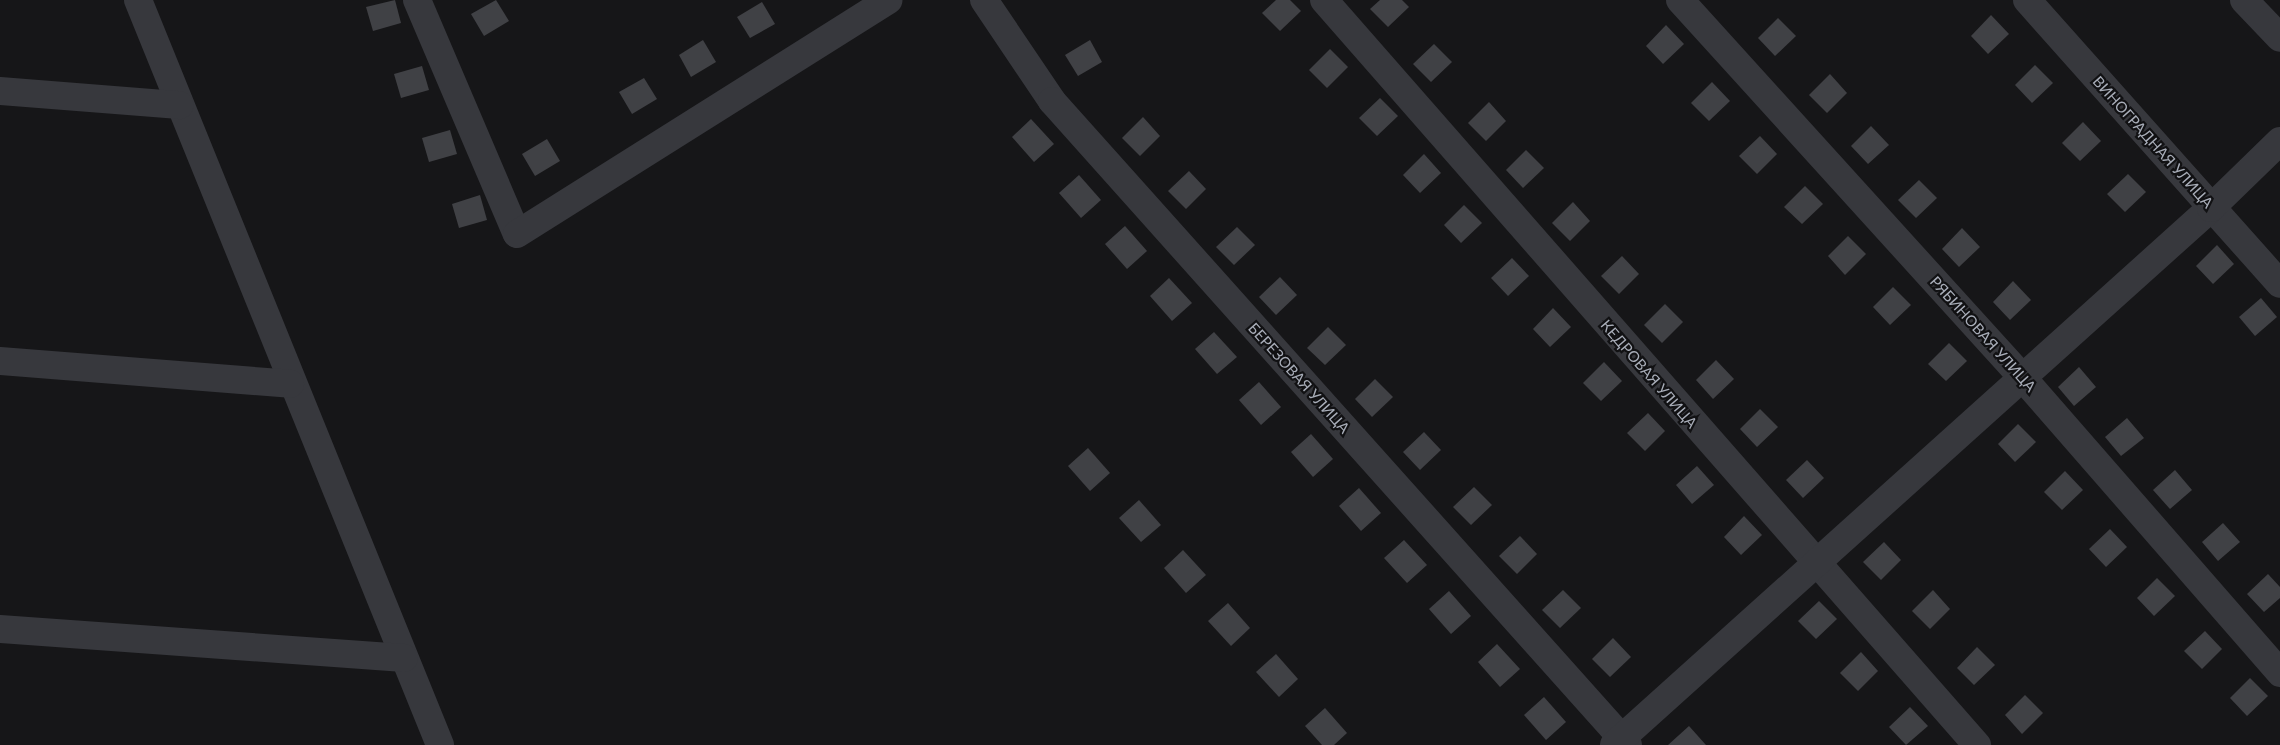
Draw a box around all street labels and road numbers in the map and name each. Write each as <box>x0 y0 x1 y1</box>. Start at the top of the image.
street label: ВИНОГРАДНАЯ УЛИЦА <box>2089 72 2217 212</box>
street label: РЯБИНОВАЯ УЛИЦА <box>1926 273 2040 395</box>
street label: КЕДРОВАЯ УЛИЦА <box>1597 316 1701 432</box>
street label: БЕРЕЗОВАЯ УЛИЦА <box>1245 319 1353 437</box>

